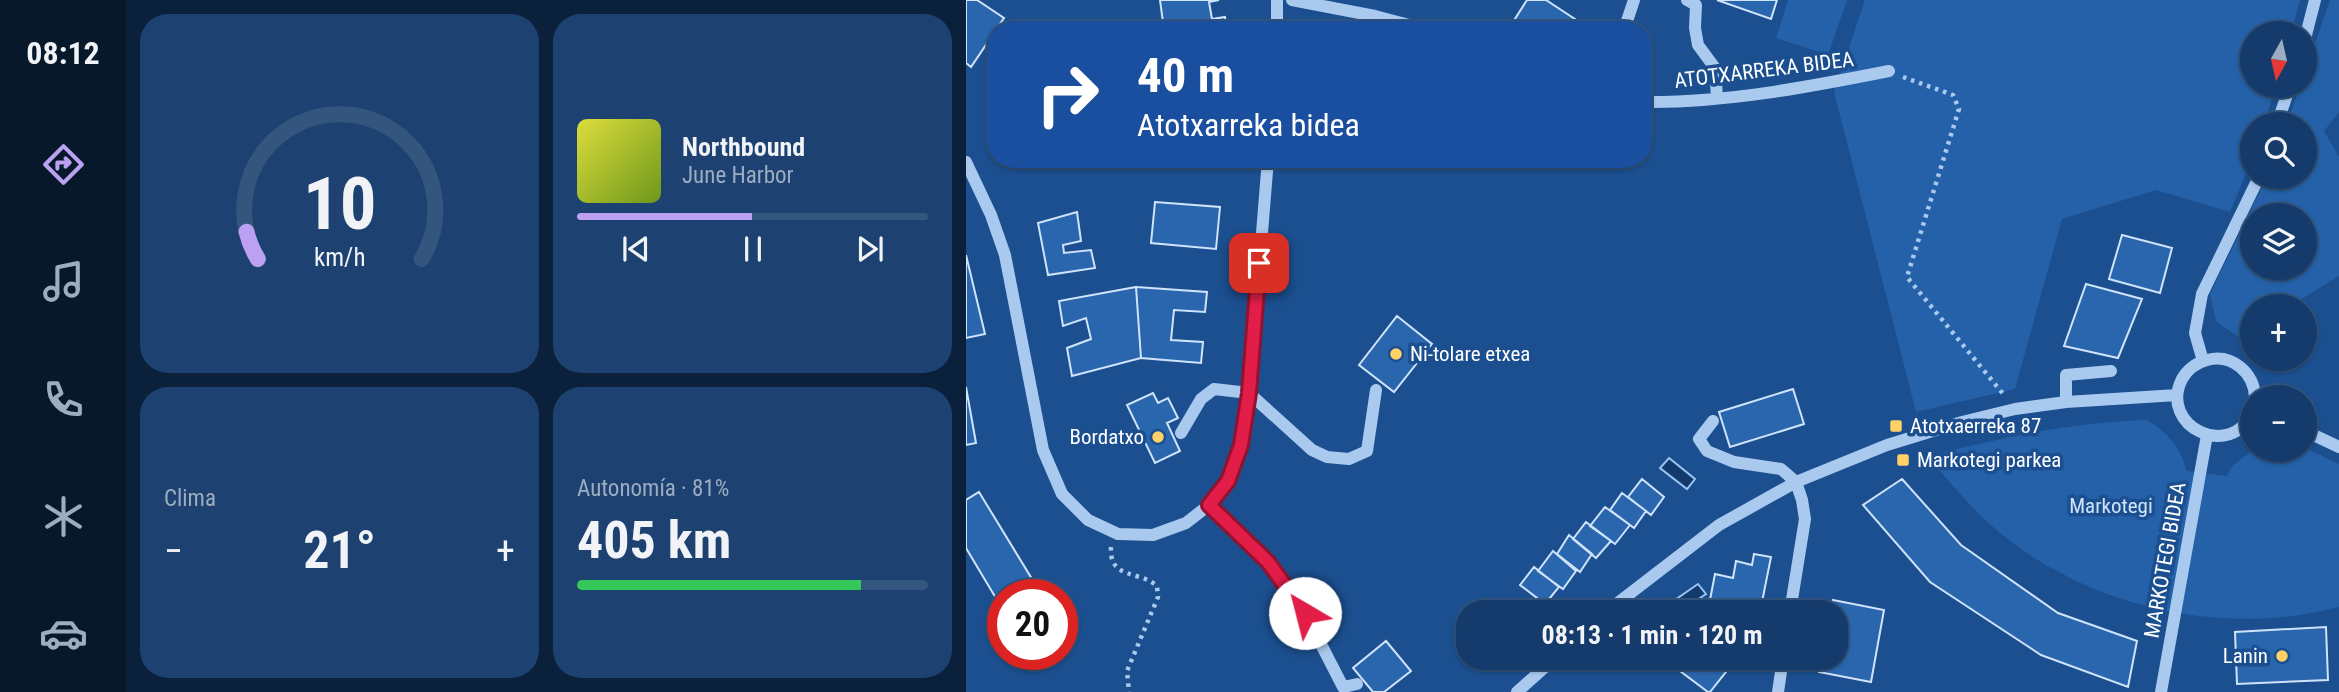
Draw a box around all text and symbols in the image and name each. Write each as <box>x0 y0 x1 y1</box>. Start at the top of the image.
north arrow <box>2240 21 2317 98</box>
map controls <box>2240 21 2317 462</box>
text: 08:12 <box>26 34 100 72</box>
text: 40 m <box>1137 47 1234 104</box>
street label: ATOTXARREKA BIDEA <box>1673 47 1855 93</box>
icon: right <box>1022 49 1113 140</box>
text: Atotxarreka bidea <box>1137 106 1360 144</box>
button: search <box>2240 112 2317 189</box>
text: Northbound <box>682 132 805 162</box>
icon: directions <box>39 140 88 189</box>
text: 10 <box>303 162 376 248</box>
text: June Harbor <box>682 162 794 189</box>
button: layers <box>2240 203 2317 280</box>
icon: previous <box>617 230 655 268</box>
icon: pause <box>734 230 772 268</box>
icon: next <box>851 230 889 268</box>
pin <box>1229 233 1289 293</box>
text: km/h <box>314 243 365 272</box>
icon: arrive <box>1240 244 1278 282</box>
icon: music <box>39 257 88 306</box>
button: + <box>2240 294 2317 371</box>
place label: Ni-tolare etxea <box>1410 342 1530 366</box>
marker: Ni-tolare etxea <box>1388 346 1404 362</box>
icon: phone <box>39 375 88 424</box>
button: − <box>2240 385 2317 462</box>
place label: Atotxaerreka 87 <box>1910 414 2041 438</box>
marker: Atotxaerreka 87 <box>1888 418 1904 434</box>
place label: Bordatxo <box>1070 425 1144 449</box>
marker: Bordatxo <box>1150 429 1166 445</box>
place label: Markotegi parkea <box>1917 448 2061 472</box>
marker: Markotegi parkea <box>1895 452 1911 468</box>
text: Autonomía · 81% <box>577 475 729 502</box>
street label: MARKOTEGI BIDEA <box>2139 480 2191 640</box>
text: Clima <box>164 485 216 512</box>
icon: climate <box>39 492 88 541</box>
park label: Markotegi <box>2069 494 2153 518</box>
text: 405 km <box>577 510 731 571</box>
text: 21° <box>303 520 376 581</box>
text: − <box>164 529 183 573</box>
text: + <box>496 529 515 573</box>
position arrow <box>1268 576 1342 650</box>
speed limit sign: 20 <box>987 579 1078 670</box>
icon: car <box>39 609 88 658</box>
text: 08:13 · 1 min · 120 m <box>1542 620 1762 650</box>
place label: Lanin <box>2223 644 2268 668</box>
marker: Lanin <box>2274 648 2290 664</box>

